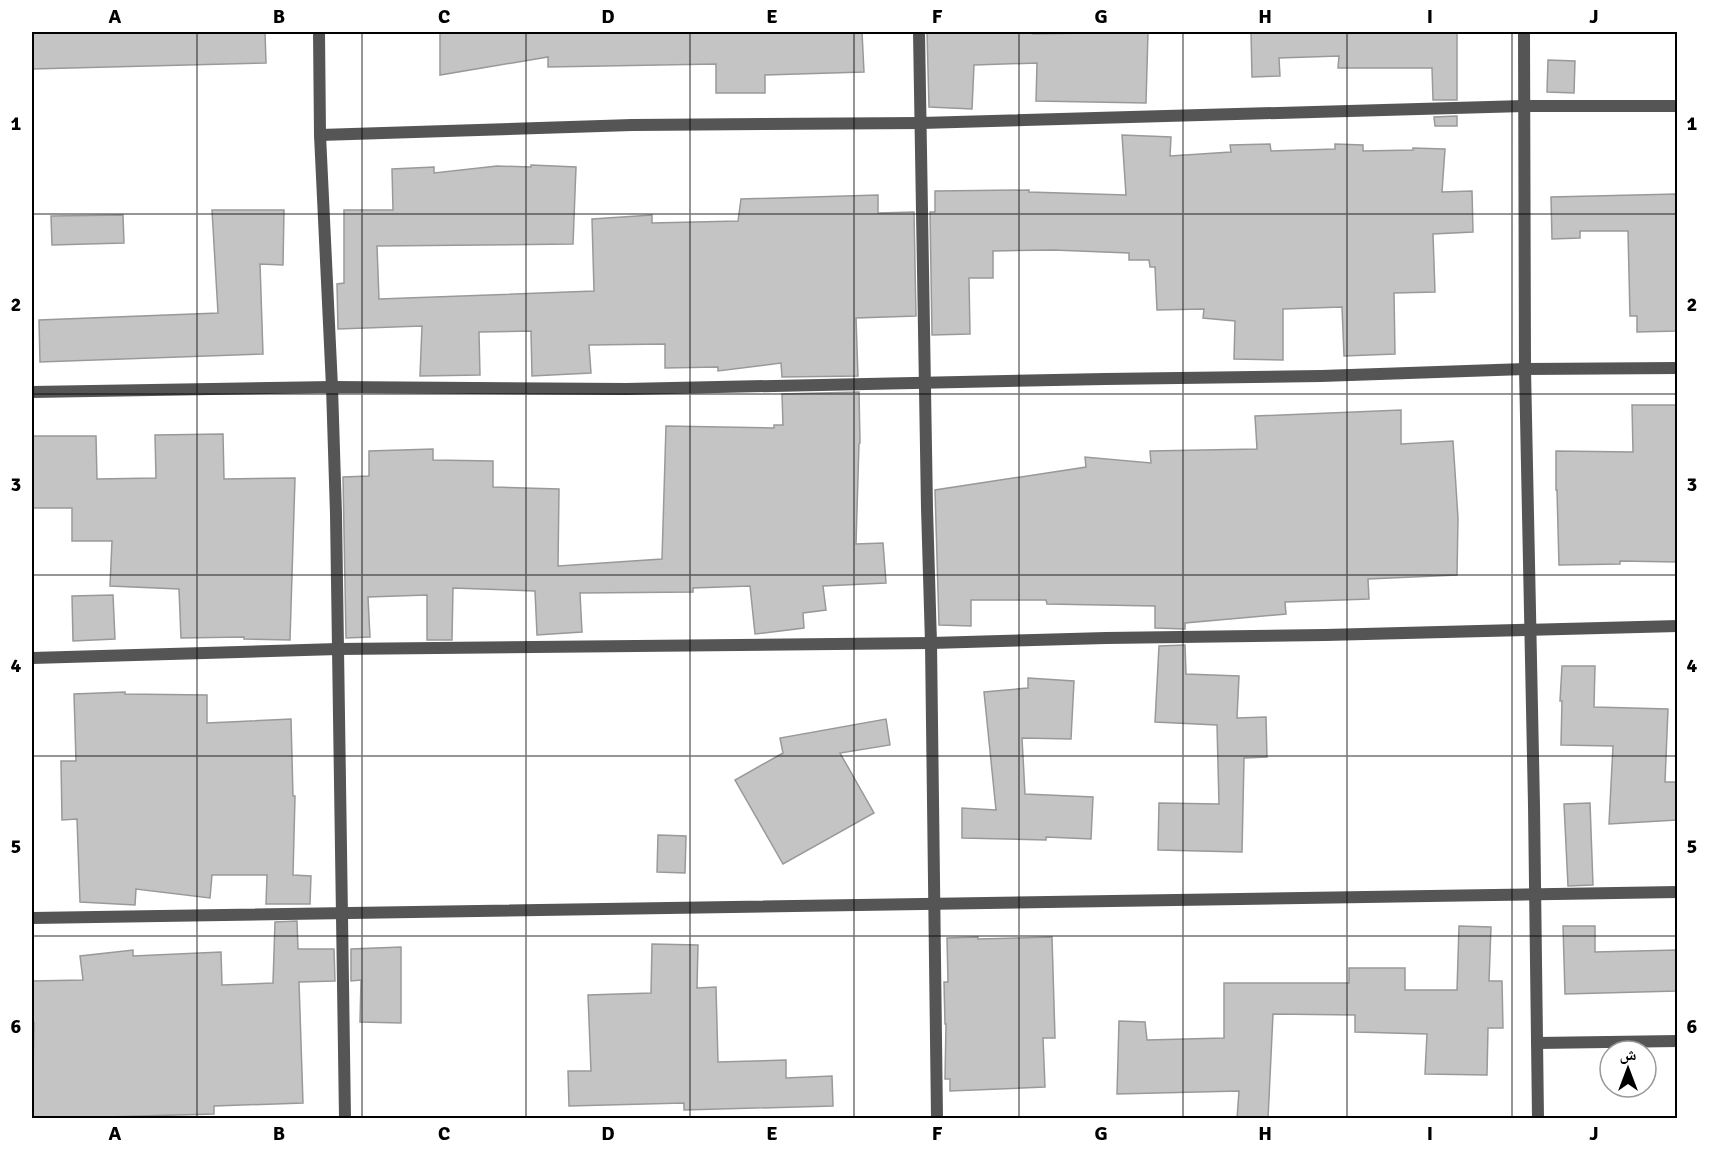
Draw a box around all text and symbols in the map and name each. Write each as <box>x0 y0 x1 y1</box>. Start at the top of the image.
text: A <box>109 4 122 29</box>
text: B <box>273 4 285 29</box>
text: C <box>438 4 450 29</box>
text: D <box>601 4 615 29</box>
text: E <box>766 4 778 29</box>
text: F <box>932 4 943 29</box>
text: G <box>1094 4 1108 29</box>
text: H <box>1258 4 1272 29</box>
text: I <box>1427 4 1433 29</box>
text: J <box>1589 4 1599 29</box>
text: 1 <box>11 111 22 136</box>
text: 1 <box>1687 111 1698 136</box>
text: 2 <box>11 292 21 317</box>
text: 2 <box>1687 292 1697 317</box>
text: 3 <box>11 472 21 497</box>
text: 3 <box>1687 472 1697 497</box>
text: 4 <box>11 653 22 678</box>
text: 4 <box>1687 653 1698 678</box>
text: 5 <box>11 834 21 859</box>
text: 5 <box>1687 834 1697 859</box>
text: 6 <box>11 1014 22 1039</box>
text: 6 <box>1687 1014 1698 1039</box>
north arrow <box>1598 1039 1658 1099</box>
text: ش <box>1620 1045 1637 1065</box>
text: A <box>109 1121 122 1146</box>
text: B <box>273 1121 285 1146</box>
text: C <box>438 1121 450 1146</box>
text: D <box>601 1121 615 1146</box>
text: E <box>766 1121 778 1146</box>
text: F <box>932 1121 943 1146</box>
text: G <box>1094 1121 1108 1146</box>
text: H <box>1258 1121 1272 1146</box>
text: I <box>1427 1121 1433 1146</box>
text: J <box>1589 1121 1599 1146</box>

